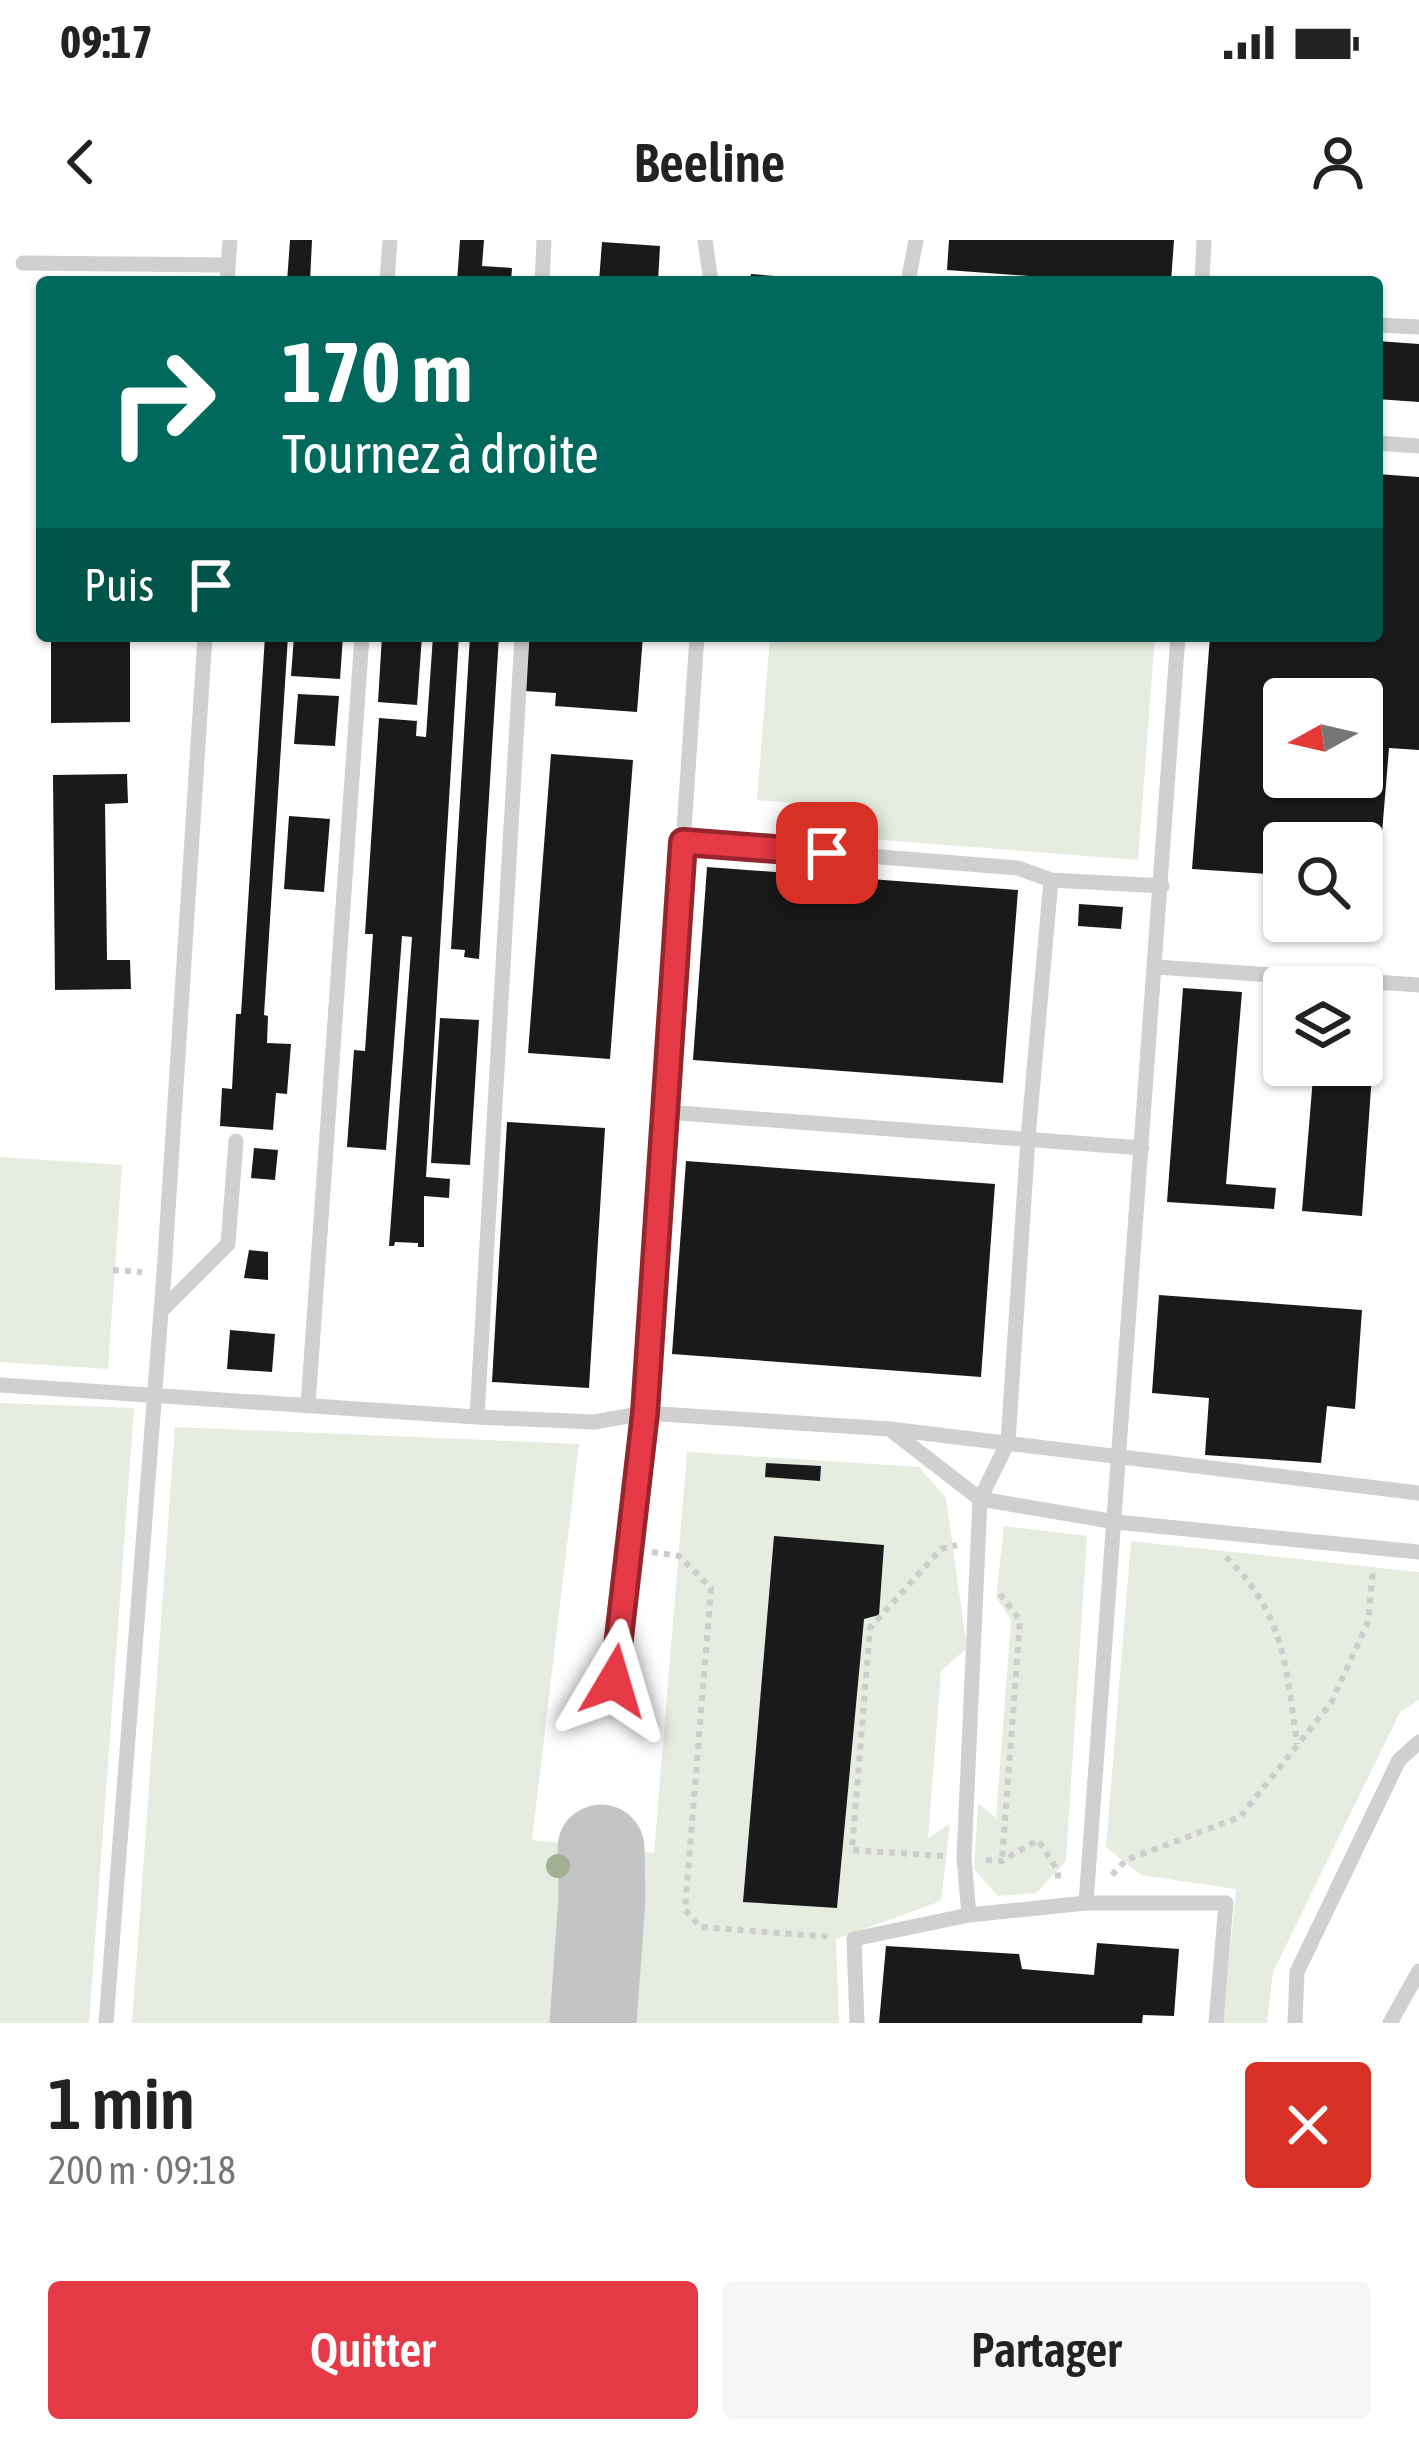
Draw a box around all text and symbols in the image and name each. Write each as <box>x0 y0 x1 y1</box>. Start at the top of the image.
text: 09:17 <box>60 16 153 68</box>
icon: back <box>48 129 114 195</box>
icon: person <box>1305 129 1371 195</box>
text: Beeline <box>634 132 785 193</box>
icon: right <box>84 324 240 480</box>
text: 170 m <box>282 324 472 420</box>
text: Tournez à droite <box>282 423 599 484</box>
icon: arrive <box>178 552 244 618</box>
text: Puis <box>84 559 154 611</box>
north arrow <box>1263 678 1383 798</box>
map controls <box>1263 678 1383 1086</box>
pin <box>776 802 878 904</box>
icon: arrive <box>794 820 860 886</box>
button: search <box>1263 822 1383 942</box>
button: layers <box>1263 966 1383 1086</box>
position arrow <box>551 1618 677 1744</box>
text: 1 min <box>48 2062 195 2144</box>
button: close <box>1245 2062 1371 2188</box>
text: 200 m · 09:18 <box>48 2148 236 2192</box>
button: Quitter <box>48 2281 698 2419</box>
button: Partager <box>722 2281 1371 2419</box>

